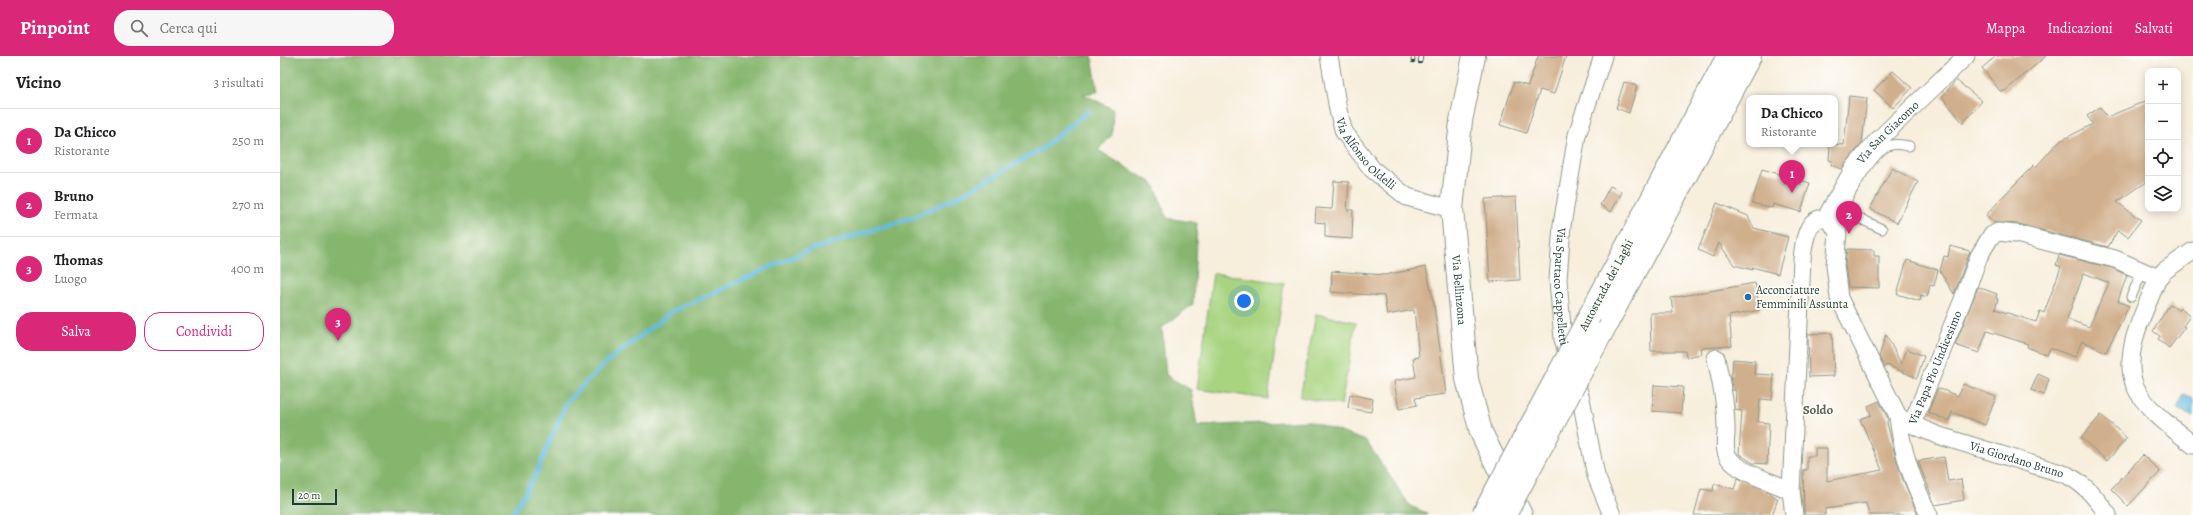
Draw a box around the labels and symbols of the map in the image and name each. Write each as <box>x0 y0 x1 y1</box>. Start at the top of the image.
street label: Via San Giacomo <box>1852 97 1922 168</box>
street label: Via Alfonso Oldelli <box>1332 115 1400 193</box>
pin: 1 <box>1779 160 1805 193</box>
pin: 2 <box>1836 201 1862 234</box>
street label: Via Spartaco Cappelletti <box>1550 226 1572 347</box>
street label: Autostrada dei Laghi <box>1575 236 1637 334</box>
street label: Via Bellinzona <box>1448 253 1470 326</box>
place label: Acconciature Femminili Assunta <box>1755 282 1849 312</box>
your location <box>1234 291 1254 311</box>
marker: Acconciature Femminili Assunta <box>1743 292 1753 302</box>
pin: 3 <box>325 308 351 341</box>
street label: Via Papa Pio Undicesimo <box>1904 308 1966 428</box>
district label: Soldo <box>1803 401 1834 418</box>
street label: Via Giordano Bruno <box>1967 437 2066 482</box>
scale bar <box>292 487 337 506</box>

